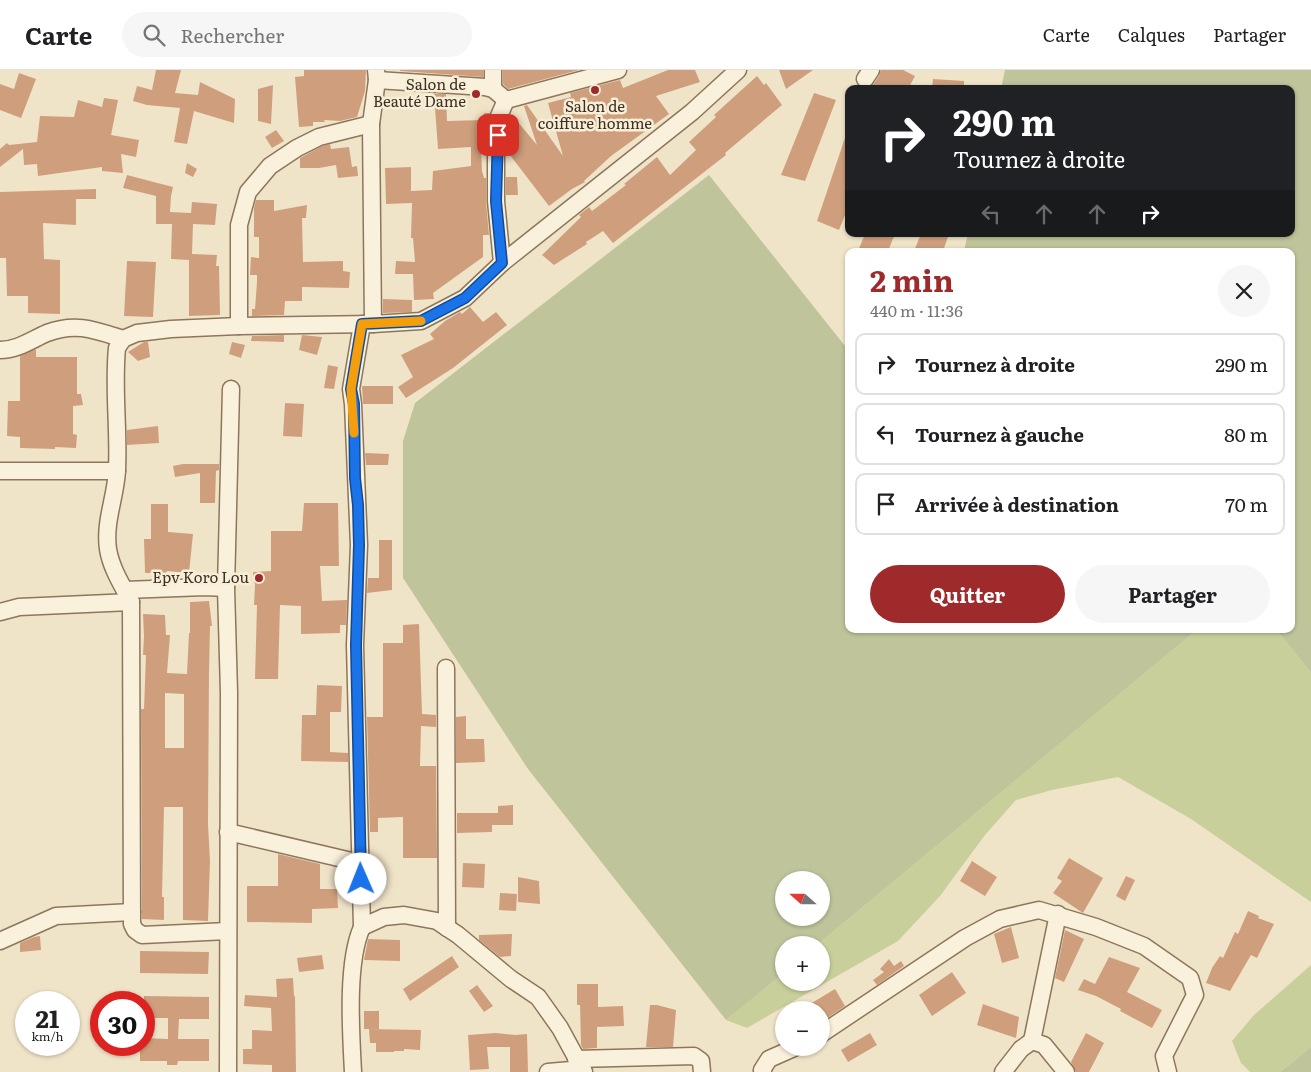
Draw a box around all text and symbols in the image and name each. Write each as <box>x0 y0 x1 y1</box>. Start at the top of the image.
search box <box>122 12 472 57</box>
text: Carte <box>25 17 92 52</box>
icon: search <box>140 21 168 49</box>
text: Rechercher <box>180 21 284 49</box>
text: Carte <box>1043 21 1090 48</box>
text: Calques <box>1118 21 1185 48</box>
text: Partager <box>1213 21 1286 48</box>
place label: Salon de Beauté Dame <box>373 72 466 112</box>
marker: Salon de coiffure homme <box>589 84 601 96</box>
marker: Salon de Beauté Dame <box>470 88 482 100</box>
place label: Salon de coiffure homme <box>538 94 652 134</box>
text: 290 m <box>953 95 1055 147</box>
icon: right <box>870 105 935 170</box>
pin <box>477 114 519 156</box>
icon: arrive <box>484 121 512 149</box>
text: Tournez à droite <box>953 142 1125 175</box>
icon: left <box>977 200 1005 228</box>
icon: ahead <box>1030 200 1058 228</box>
icon: ahead <box>1083 200 1111 228</box>
icon: right <box>1136 200 1164 228</box>
text: 2 min <box>870 257 954 301</box>
button: close <box>1218 265 1270 317</box>
text: 440 m · 11:36 <box>870 298 963 322</box>
icon: right <box>872 350 900 378</box>
text: Tournez à droite <box>915 350 1075 378</box>
text: 290 m <box>1215 350 1268 378</box>
icon: left <box>872 420 900 448</box>
text: Tournez à gauche <box>915 420 1084 448</box>
text: 80 m <box>1224 420 1268 448</box>
icon: arrive <box>872 490 900 518</box>
text: Arrivée à destination <box>915 490 1119 518</box>
text: 70 m <box>1225 490 1268 518</box>
place label: Epv Koro Lou <box>152 565 249 588</box>
button: Quitter <box>870 565 1065 623</box>
button: Partager <box>1075 565 1270 623</box>
marker: Epv Koro Lou <box>253 572 265 584</box>
position arrow <box>334 852 386 904</box>
north arrow <box>775 871 830 926</box>
map controls <box>775 871 830 1056</box>
button: + <box>775 936 830 991</box>
speed limit sign: 30 <box>90 991 155 1056</box>
text: 21 <box>36 999 59 1036</box>
button: − <box>775 1001 830 1056</box>
text: km/h <box>32 1027 63 1045</box>

